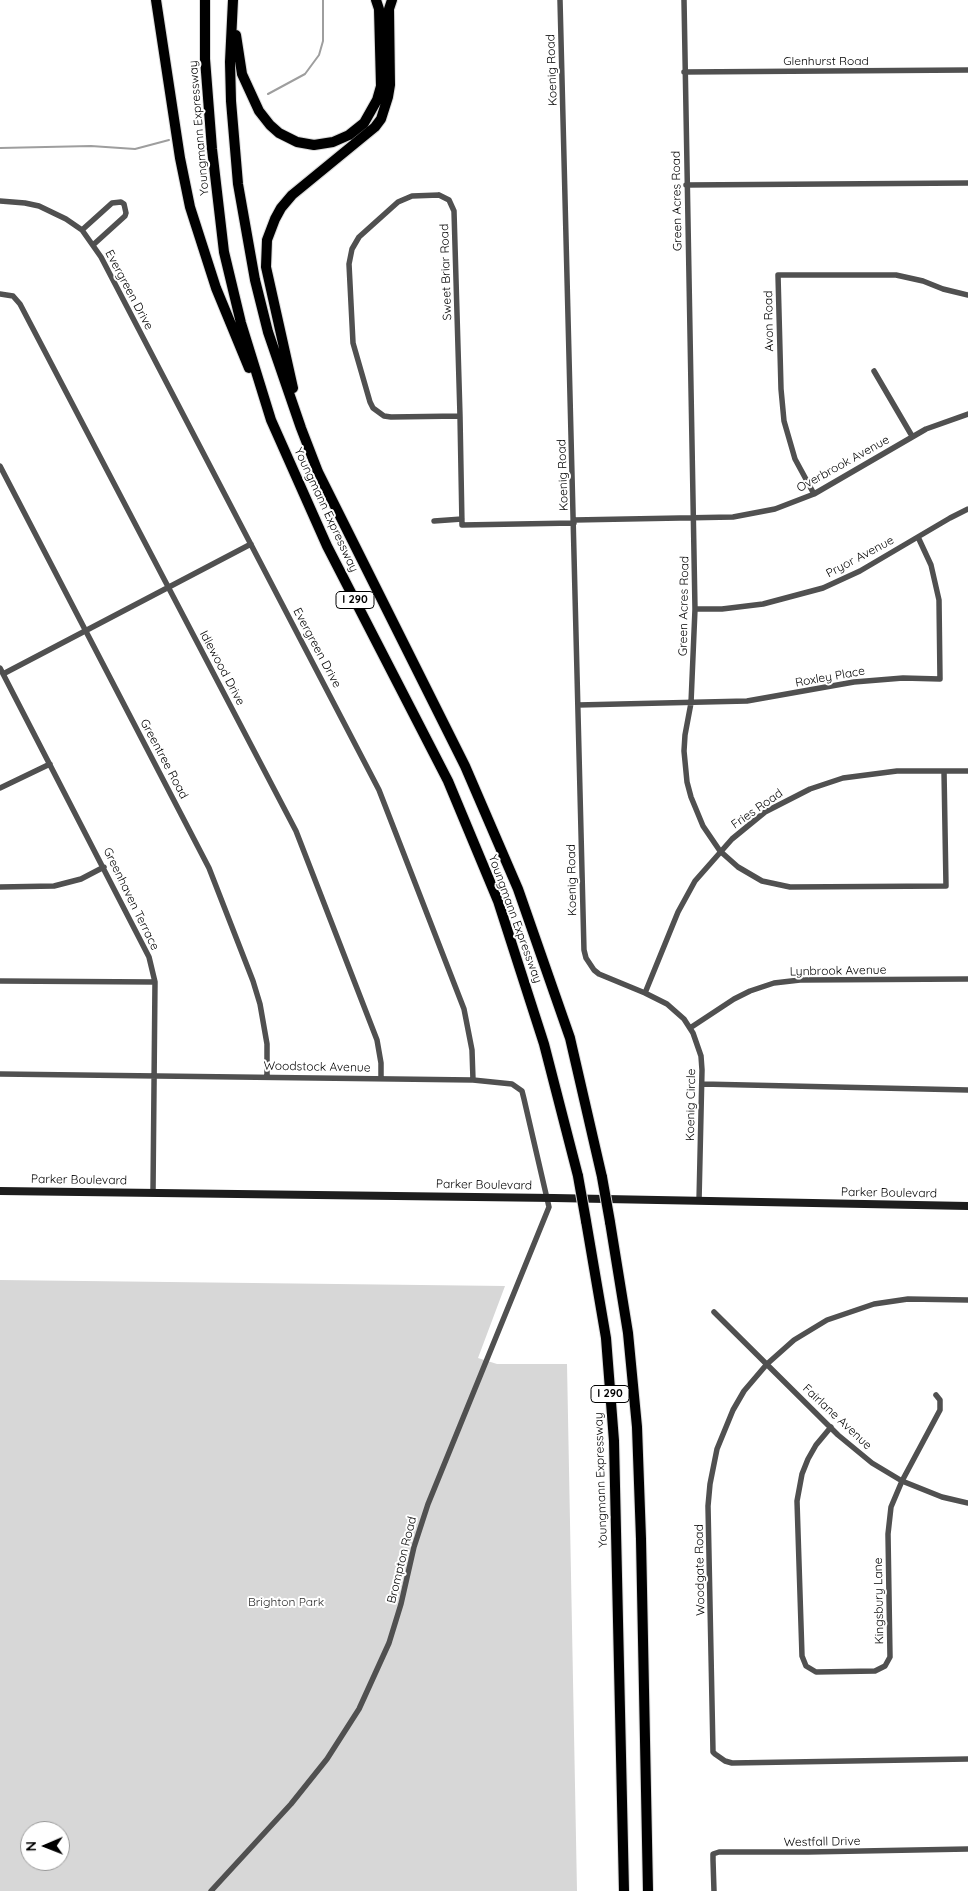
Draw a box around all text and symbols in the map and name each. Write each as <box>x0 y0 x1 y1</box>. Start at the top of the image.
street label: Koenig Road <box>544 34 560 106</box>
street label: Glenhurst Road <box>783 54 869 68</box>
street label: Youngmann Expressway <box>186 60 212 196</box>
street label: Green Acres Road <box>669 151 685 251</box>
street label: Sweet Briar Road <box>437 223 455 321</box>
street label: Evergreen Drive <box>102 247 156 333</box>
street label: Avon Road <box>761 290 777 352</box>
street label: Overbrook Avenue <box>794 433 892 495</box>
street label: Koenig Road <box>555 439 571 511</box>
street label: Youngmann Expressway <box>291 446 361 574</box>
street label: Pryor Avenue <box>824 533 896 581</box>
street label: Green Acres Road <box>676 556 692 656</box>
road number: I 290 <box>336 592 374 608</box>
street label: Evergreen Drive <box>290 605 344 691</box>
street label: Idlewood Drive <box>196 628 248 708</box>
street label: Roxley Place <box>794 664 866 690</box>
street label: Greentree Road <box>137 717 191 801</box>
street label: Fries Road <box>729 786 785 832</box>
street label: Koenig Road <box>564 844 580 916</box>
street label: Greenhaven Terrace <box>100 845 162 953</box>
street label: Youngmann Expressway <box>485 853 545 985</box>
street label: Lynbrook Avenue <box>790 963 886 979</box>
street label: Woodstock Avenue <box>263 1059 371 1075</box>
street label: Koenig Circle <box>683 1069 699 1141</box>
street label: Parker Boulevard <box>31 1172 127 1188</box>
street label: Parker Boulevard <box>436 1177 532 1193</box>
street label: Parker Boulevard <box>841 1185 937 1201</box>
street label: Fairlane Avenue <box>800 1381 874 1453</box>
road number: I 290 <box>591 1386 629 1402</box>
street label: Youngmann Expressway <box>591 1412 611 1548</box>
street label: Brompton Road <box>384 1515 420 1605</box>
street label: Woodgate Road <box>692 1524 708 1616</box>
street label: Kingsbury Lane <box>871 1557 887 1645</box>
park label: Brighton Park <box>248 1595 324 1609</box>
north arrow <box>20 1821 70 1871</box>
street label: Westfall Drive <box>783 1834 861 1850</box>
text: N <box>22 1841 40 1852</box>

